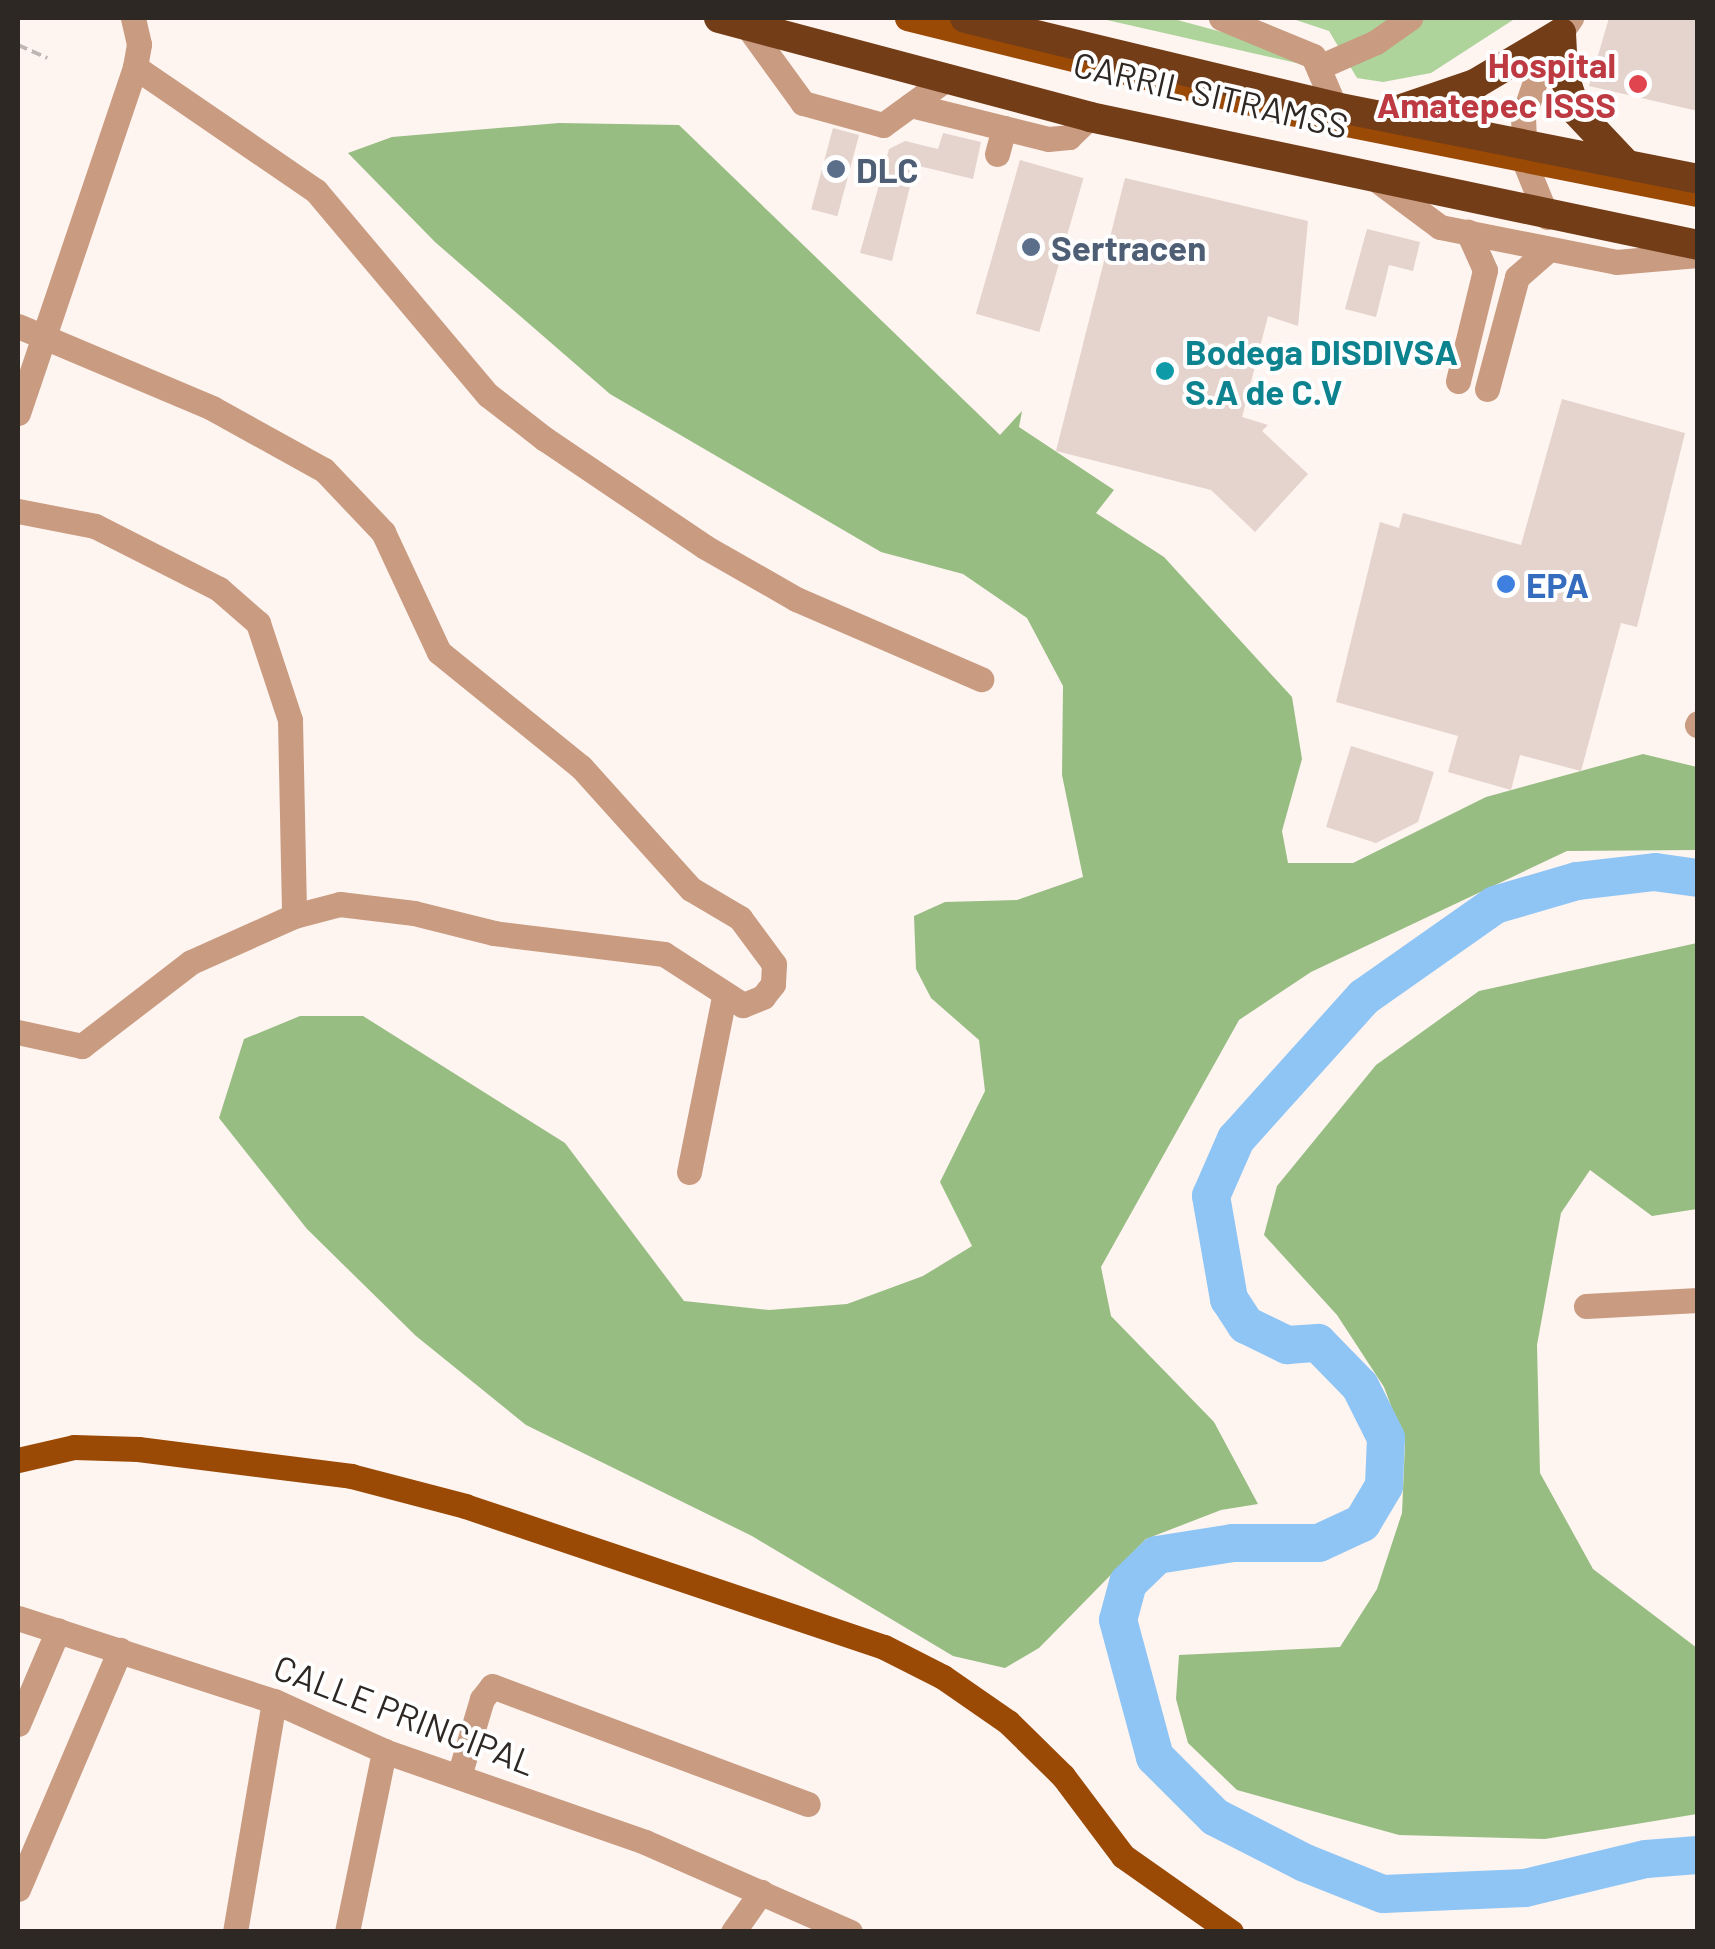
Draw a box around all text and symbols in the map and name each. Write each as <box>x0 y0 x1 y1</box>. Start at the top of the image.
street label: CARRIL SITRAMSS <box>1070 42 1352 146</box>
place label: Hospital Amatepec ISSS <box>1377 43 1616 125</box>
marker: Hospital Amatepec ISSS <box>1625 71 1651 97</box>
place label: DLC <box>856 148 919 190</box>
marker: DLC <box>825 158 847 180</box>
place label: Sertracen <box>1051 226 1206 268</box>
marker: Sertracen <box>1020 236 1042 258</box>
place label: Bodega DISDIVSA S.A de C.V <box>1185 330 1458 412</box>
marker: Bodega DISDIVSA S.A de C.V <box>1154 360 1176 382</box>
place label: EPA <box>1526 563 1589 605</box>
marker: EPA <box>1495 573 1517 595</box>
street label: CALLE PRINCIPAL <box>268 1645 542 1783</box>

